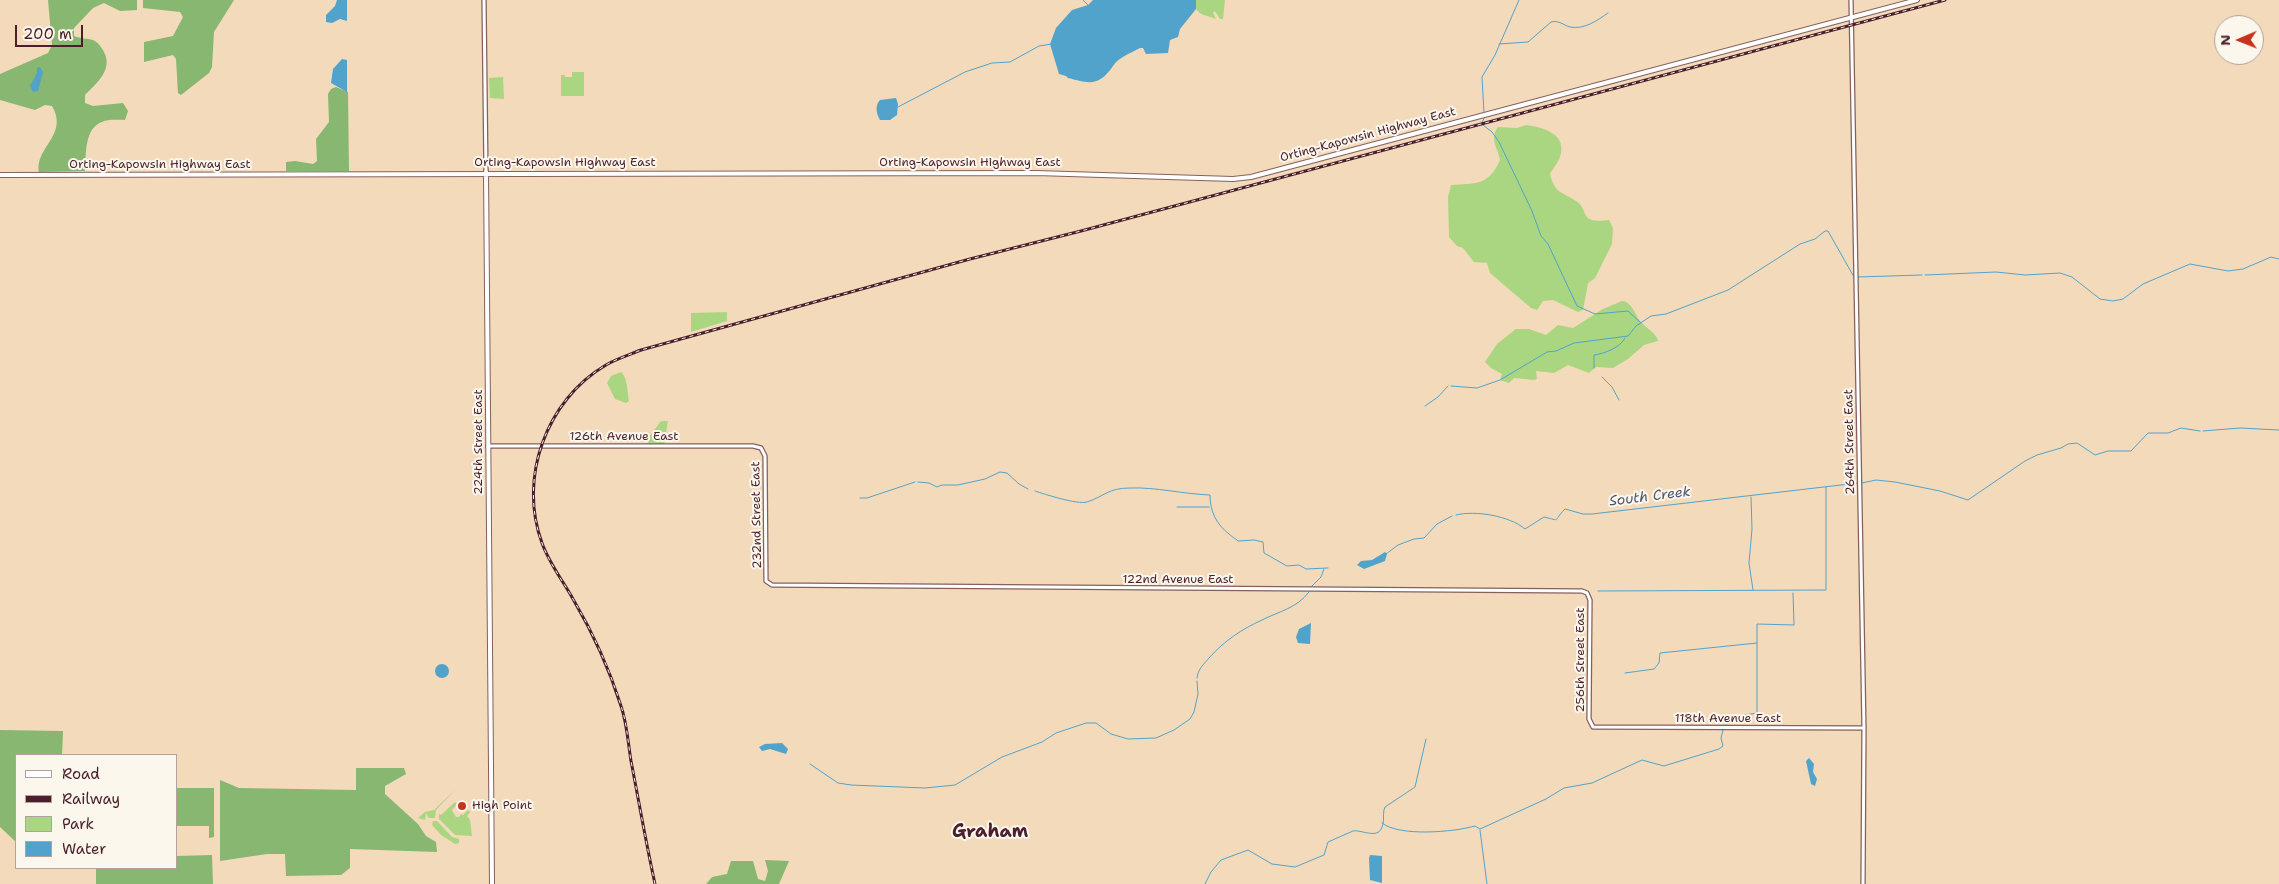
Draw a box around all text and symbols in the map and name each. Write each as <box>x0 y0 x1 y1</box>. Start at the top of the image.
scale bar <box>18 15 85 47</box>
north arrow <box>2214 15 2264 65</box>
text: 200 m <box>23 24 72 44</box>
text: N <box>2216 35 2234 46</box>
street label: Orting-Kapowsin Highway East <box>1279 105 1457 165</box>
street label: Orting-Kapowsin Highway East <box>474 156 656 170</box>
street label: Orting-Kapowsin Highway East <box>879 156 1061 170</box>
street label: Orting-Kapowsin Highway East <box>69 158 251 172</box>
street label: 224th Street East <box>472 389 486 495</box>
street label: 264th Street East <box>1842 389 1858 495</box>
street label: 126th Avenue East <box>569 430 679 444</box>
street label: 232nd Street East <box>749 461 765 569</box>
water label: South Creek <box>1608 484 1692 510</box>
street label: 122nd Avenue East <box>1122 573 1234 587</box>
street label: 256th Street East <box>1574 607 1588 713</box>
street label: 118th Avenue East <box>1675 712 1781 726</box>
legend <box>15 754 178 869</box>
text: Road <box>62 764 100 784</box>
text: Railway <box>62 789 120 809</box>
place label: High Point <box>472 799 532 813</box>
marker: High Point <box>456 800 468 812</box>
text: Park <box>62 814 94 834</box>
district label: Graham <box>952 821 1028 843</box>
text: Water <box>62 839 106 859</box>

